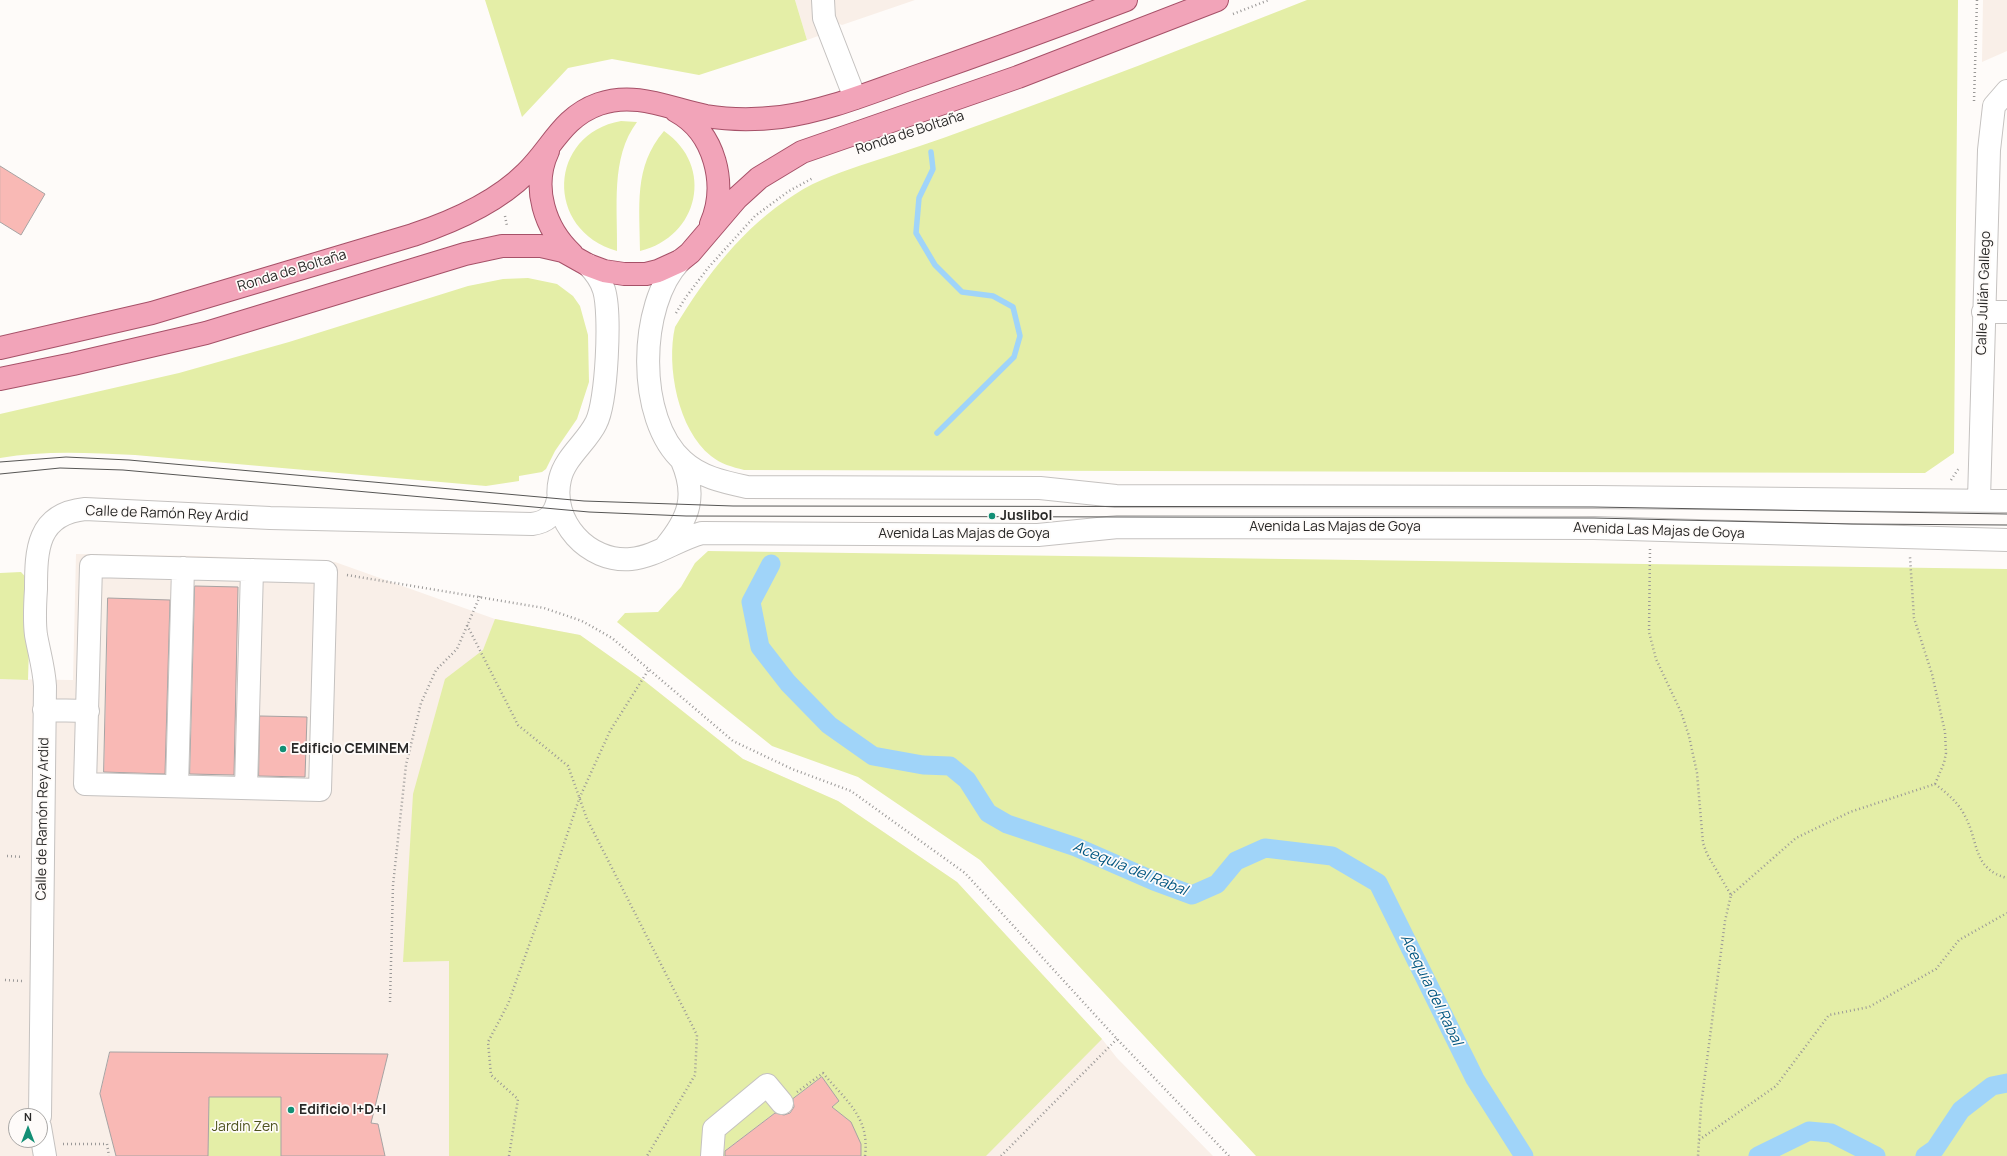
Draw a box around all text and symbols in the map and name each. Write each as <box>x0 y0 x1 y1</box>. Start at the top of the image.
street label: Ronda de Boltaña <box>854 108 966 158</box>
street label: Calle Julián Gallego <box>1973 231 1995 355</box>
street label: Ronda de Boltaña <box>235 246 349 296</box>
street label: Calle de Ramón Rey Ardid <box>85 503 249 525</box>
place label: Juslibol <box>1000 508 1052 524</box>
marker: Juslibol <box>987 511 997 521</box>
street label: Avenida Las Majas de Goya <box>1249 519 1421 535</box>
street label: Avenida Las Majas de Goya <box>1573 520 1745 542</box>
street label: Avenida Las Majas de Goya <box>878 526 1050 542</box>
street label: Calle de Ramón Rey Ardid <box>33 737 53 901</box>
place label: Edificio CEMINEM <box>291 741 409 757</box>
marker: Edificio CEMINEM <box>278 744 288 754</box>
water label: Acequia del Rabal <box>1070 838 1190 900</box>
water label: Acequia del Rabal <box>1396 931 1466 1049</box>
place label: Edificio I+D+I <box>299 1102 386 1118</box>
marker: Edificio I+D+I <box>286 1105 296 1115</box>
north arrow <box>8 1108 48 1148</box>
text: N <box>24 1109 32 1124</box>
park label: Jardín Zen <box>212 1119 278 1135</box>

